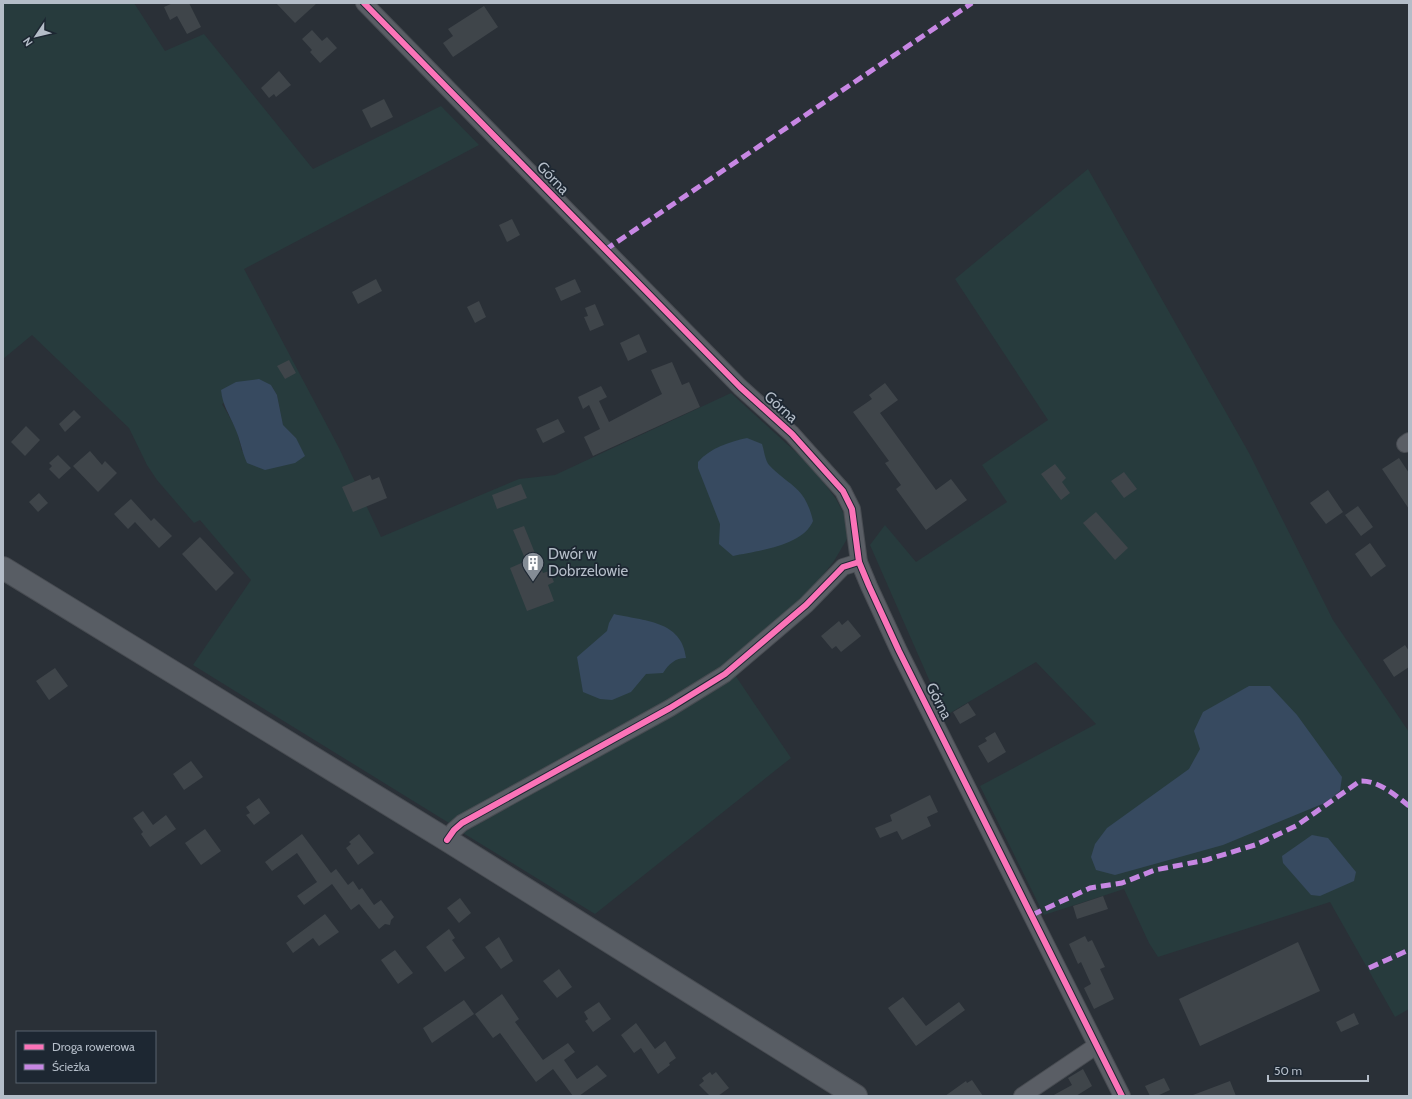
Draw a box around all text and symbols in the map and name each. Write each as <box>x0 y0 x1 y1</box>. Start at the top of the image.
north arrow <box>16 16 56 56</box>
text: N <box>20 35 36 49</box>
street label: Górna <box>533 158 573 199</box>
street label: Górna <box>761 387 802 427</box>
place label: Dwór w Dobrzelowie <box>548 545 628 580</box>
building icon: Dwór w Dobrzelowie <box>520 550 546 583</box>
street label: Górna <box>922 680 956 723</box>
legend <box>16 1031 156 1083</box>
text: Droga rowerowa <box>52 1039 135 1054</box>
scale bar <box>1268 1057 1368 1083</box>
text: Ścieżka <box>52 1059 90 1074</box>
text: 50 m <box>1274 1063 1302 1078</box>

